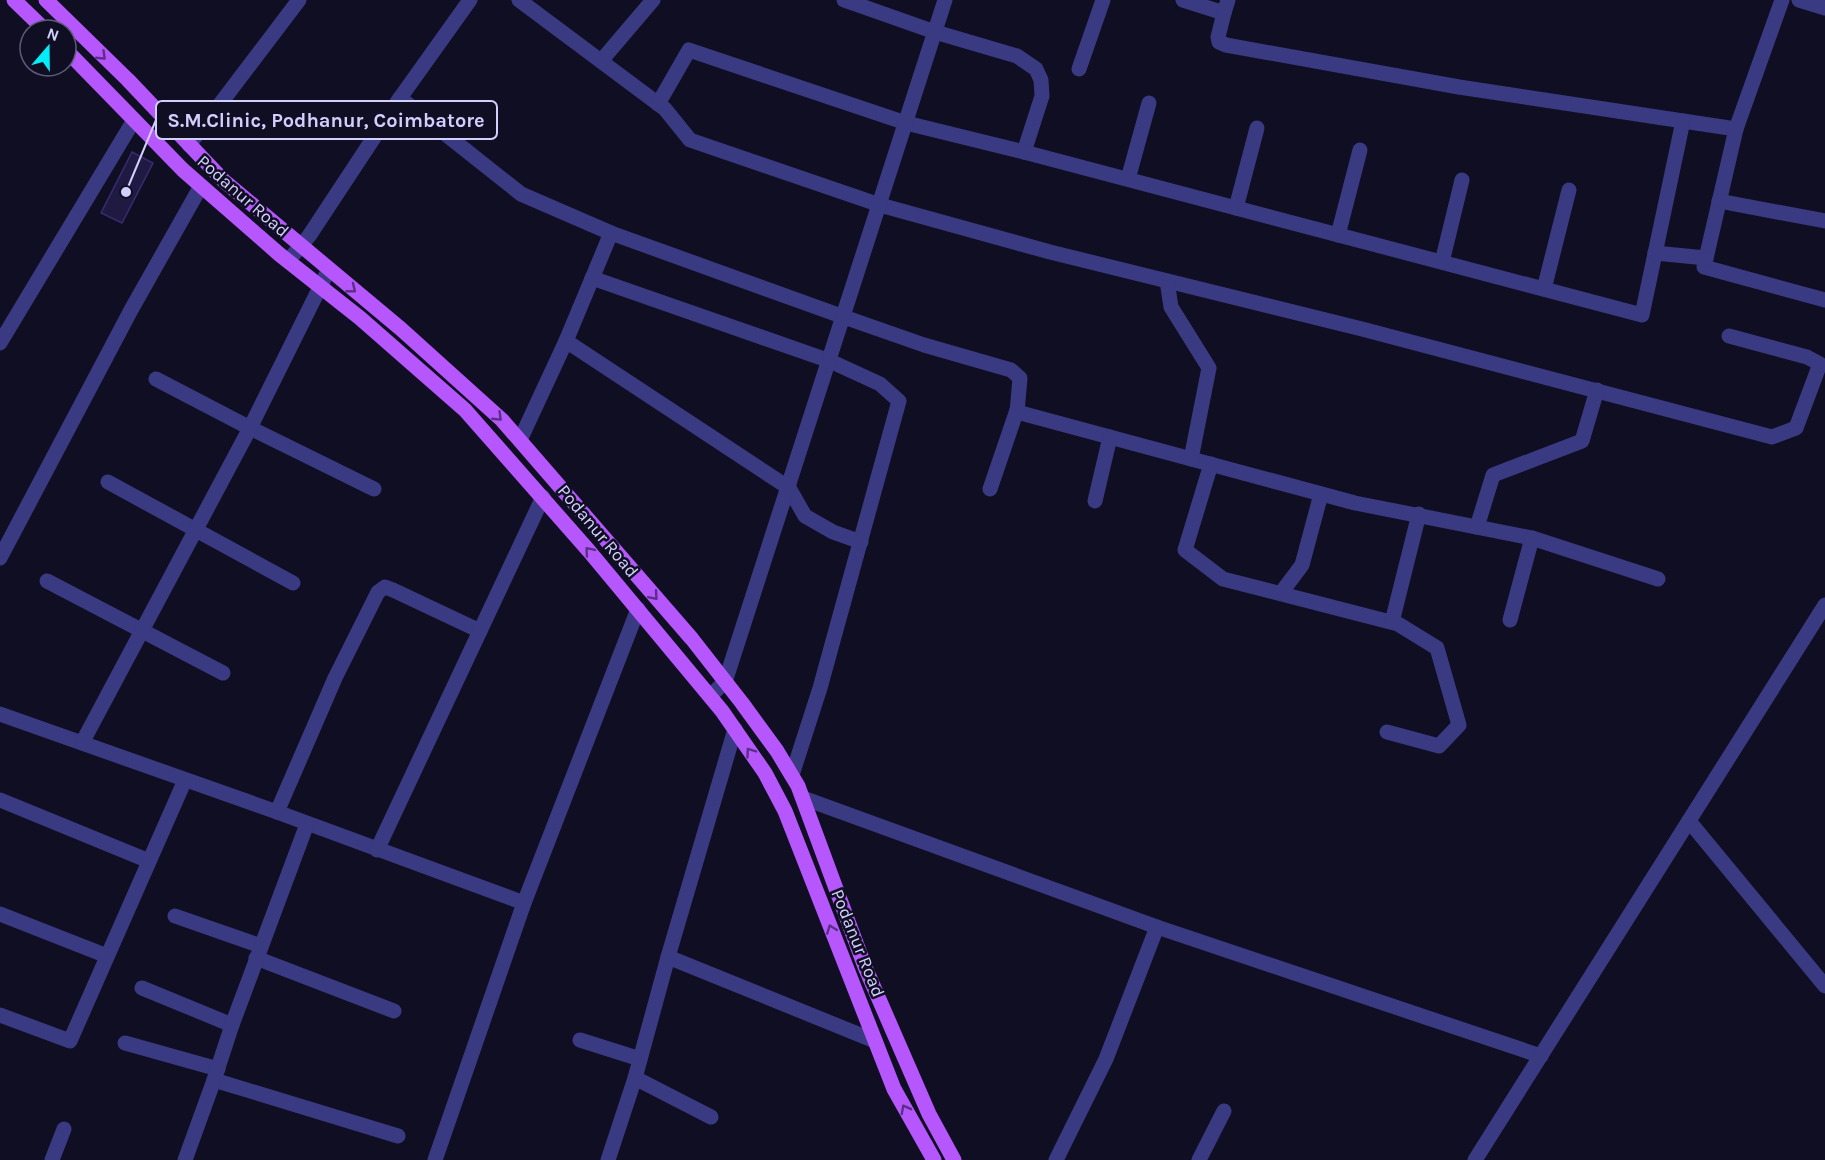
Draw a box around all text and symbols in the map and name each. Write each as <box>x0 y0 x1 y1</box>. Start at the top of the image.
north arrow <box>18 18 78 78</box>
text: N <box>44 23 62 45</box>
one-way arrow <box>95 48 106 59</box>
callout: S.M.Clinic, Podhanur, Coimbatore <box>156 101 497 139</box>
text: S.M.Clinic, Podhanur, Coimbatore <box>167 109 485 132</box>
street label: Podanur Road <box>193 150 293 242</box>
one-way arrow <box>345 281 356 292</box>
one-way arrow <box>491 410 502 421</box>
street label: Podanur Road <box>553 480 643 582</box>
one-way arrow <box>585 547 596 558</box>
one-way arrow <box>647 589 658 600</box>
one-way arrow <box>746 748 757 759</box>
street label: Podanur Road <box>826 886 890 1000</box>
one-way arrow <box>826 924 838 935</box>
one-way arrow <box>901 1105 912 1115</box>

